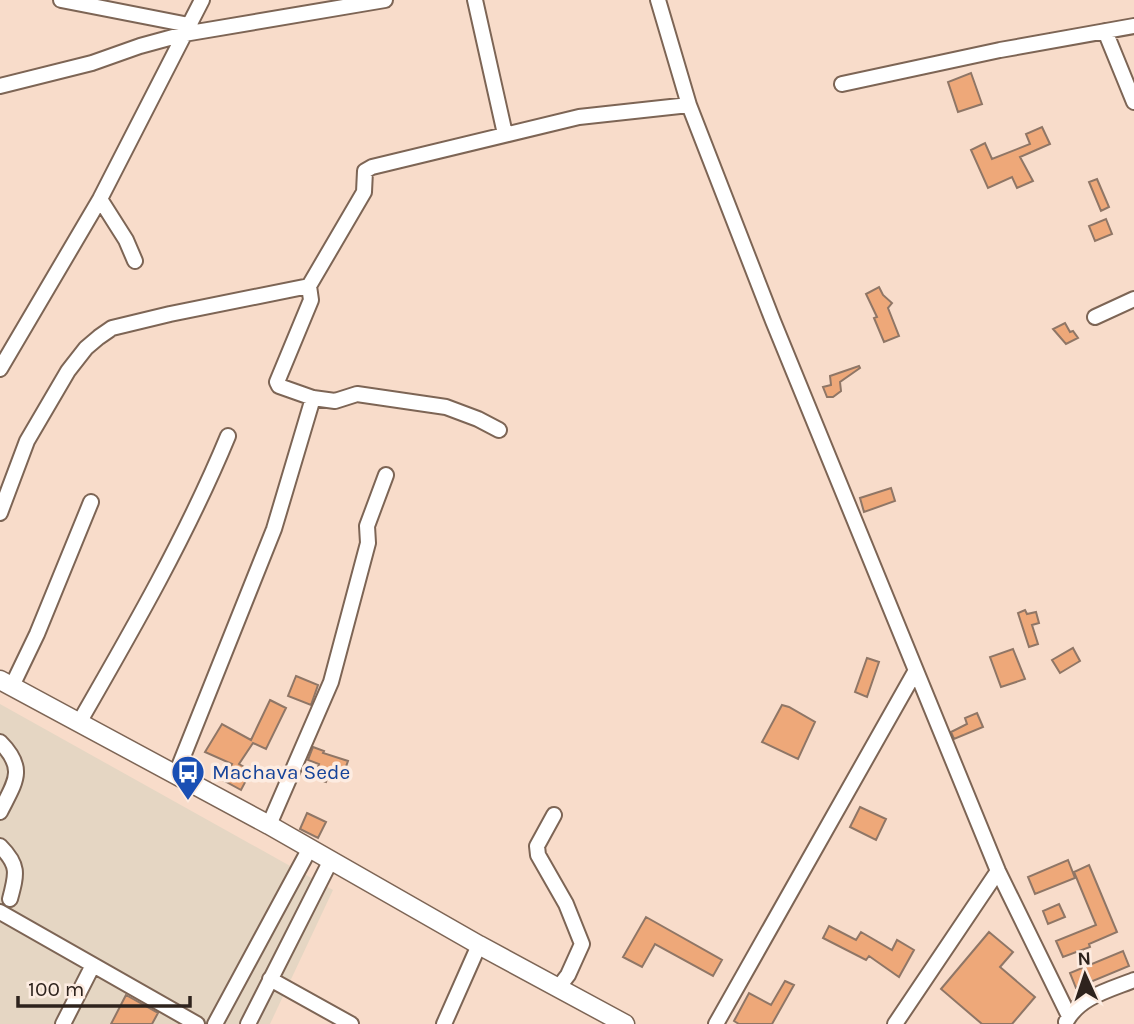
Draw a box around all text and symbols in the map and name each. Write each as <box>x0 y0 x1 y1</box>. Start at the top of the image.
bus stop icon: Machava Sede <box>169 753 207 802</box>
place label: Machava Sede <box>212 760 350 784</box>
north arrow <box>1050 940 1120 1010</box>
text: N <box>1077 948 1092 970</box>
scale bar <box>18 964 189 1008</box>
text: 100 m <box>28 977 85 1001</box>

